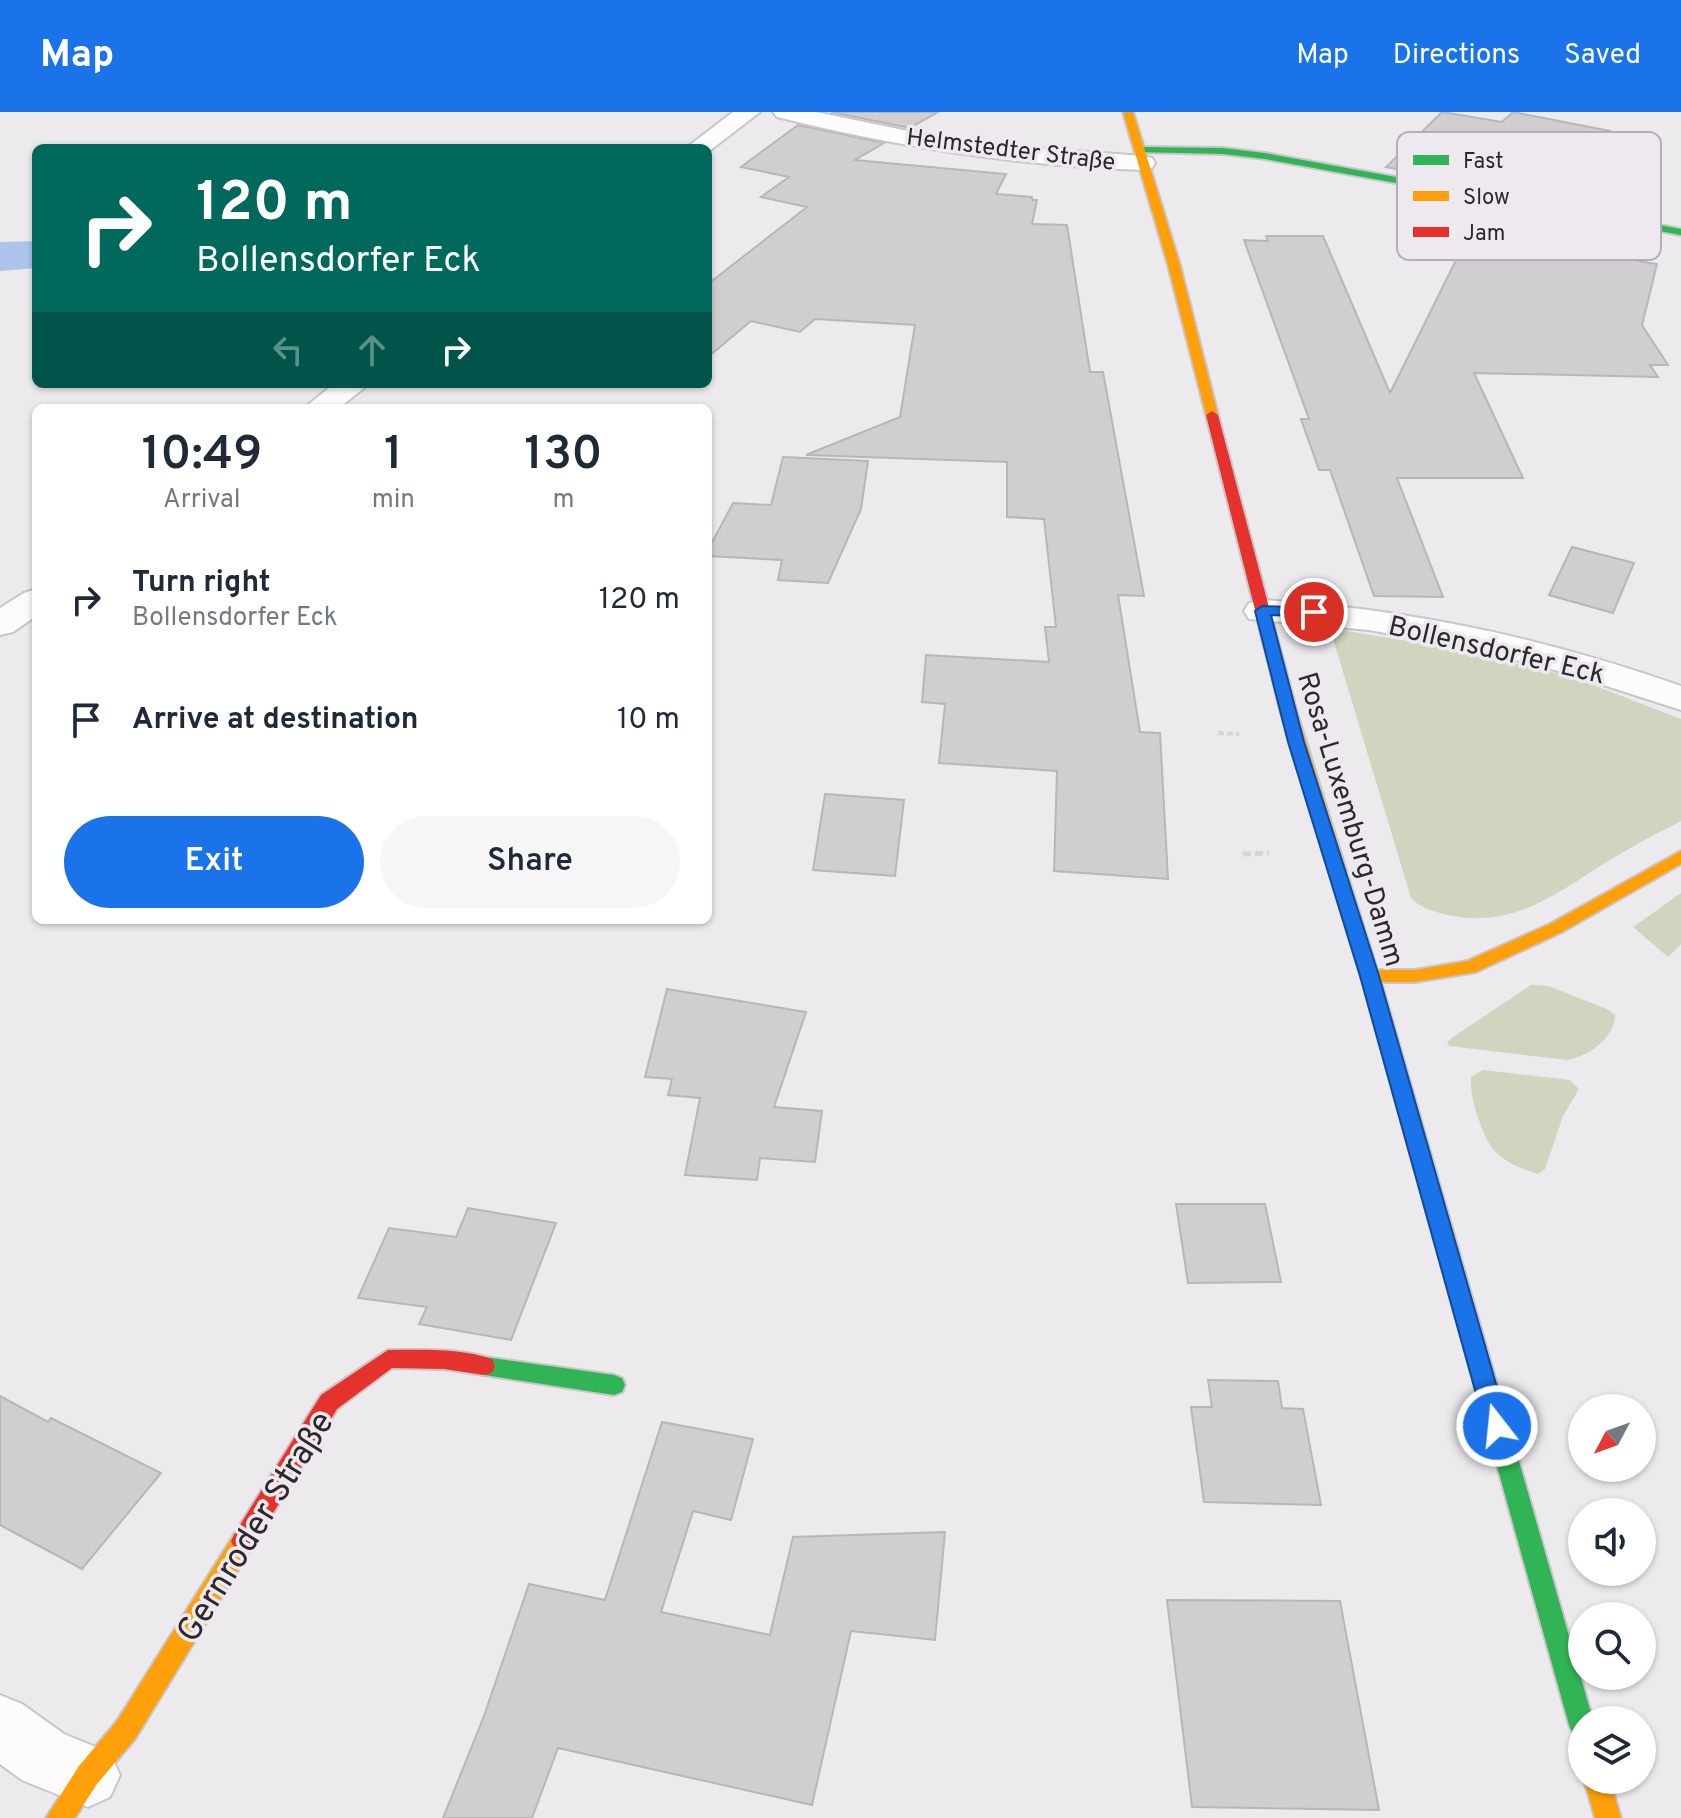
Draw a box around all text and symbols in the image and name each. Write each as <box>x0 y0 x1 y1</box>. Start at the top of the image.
text: Map <box>40 32 114 81</box>
text: Map <box>1296 38 1349 74</box>
text: Directions <box>1393 38 1520 74</box>
text: Saved <box>1564 38 1641 74</box>
street label: Helmstedter Straße <box>905 123 1117 179</box>
legend <box>1397 132 1661 260</box>
text: Fast <box>1463 149 1504 176</box>
text: 120 m <box>196 170 353 240</box>
icon: right <box>64 176 168 280</box>
text: Slow <box>1463 185 1510 212</box>
text: Jam <box>1463 221 1506 248</box>
text: Bollensdorfer Eck <box>196 239 481 285</box>
icon: left <box>266 328 310 372</box>
icon: ahead <box>350 328 394 372</box>
icon: right <box>434 328 478 372</box>
text: 10:49 <box>141 426 262 486</box>
text: 1 <box>384 426 403 486</box>
text: 130 <box>524 426 603 486</box>
text: Arrival <box>163 484 241 517</box>
text: min <box>372 484 415 517</box>
text: m <box>552 484 575 517</box>
text: Turn right <box>132 565 270 602</box>
icon: right <box>64 578 108 622</box>
pin <box>1280 578 1348 646</box>
text: 120 m <box>599 582 680 619</box>
icon: arrive <box>1292 590 1336 634</box>
text: Bollensdorfer Eck <box>132 602 338 635</box>
street label: Bollensdorfer Eck <box>1384 609 1608 694</box>
street label: Rosa-Luxemburg-Damm <box>1287 668 1411 971</box>
icon: arrive <box>64 698 108 742</box>
text: Arrive at destination <box>132 702 418 739</box>
text: 10 m <box>617 702 680 739</box>
button: Exit <box>64 816 364 908</box>
button: Share <box>380 816 680 908</box>
position arrow <box>1455 1384 1539 1468</box>
north arrow <box>1568 1394 1656 1482</box>
map controls <box>1568 1394 1656 1794</box>
street label: Gernroder Straße <box>169 1404 345 1651</box>
button: sound <box>1568 1498 1656 1586</box>
button: search <box>1568 1602 1656 1690</box>
button: layers <box>1568 1706 1656 1794</box>

